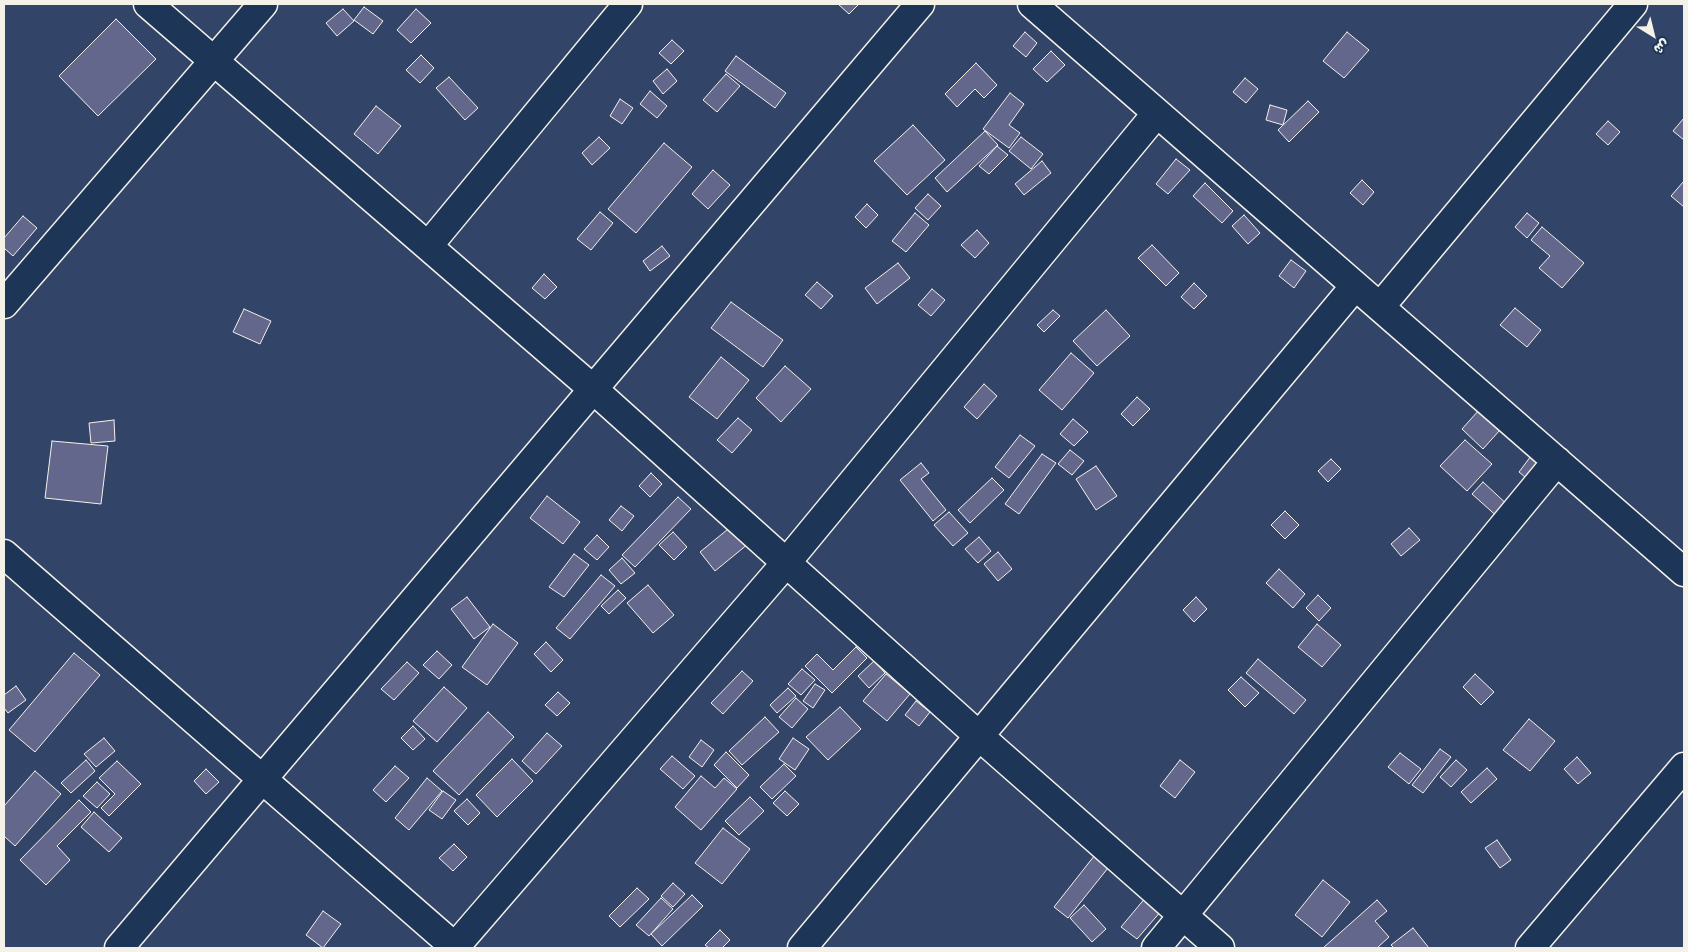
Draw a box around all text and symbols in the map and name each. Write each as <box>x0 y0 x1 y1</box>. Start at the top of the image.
north arrow <box>1628 10 1678 60</box>
text: ش <box>1650 35 1675 61</box>

